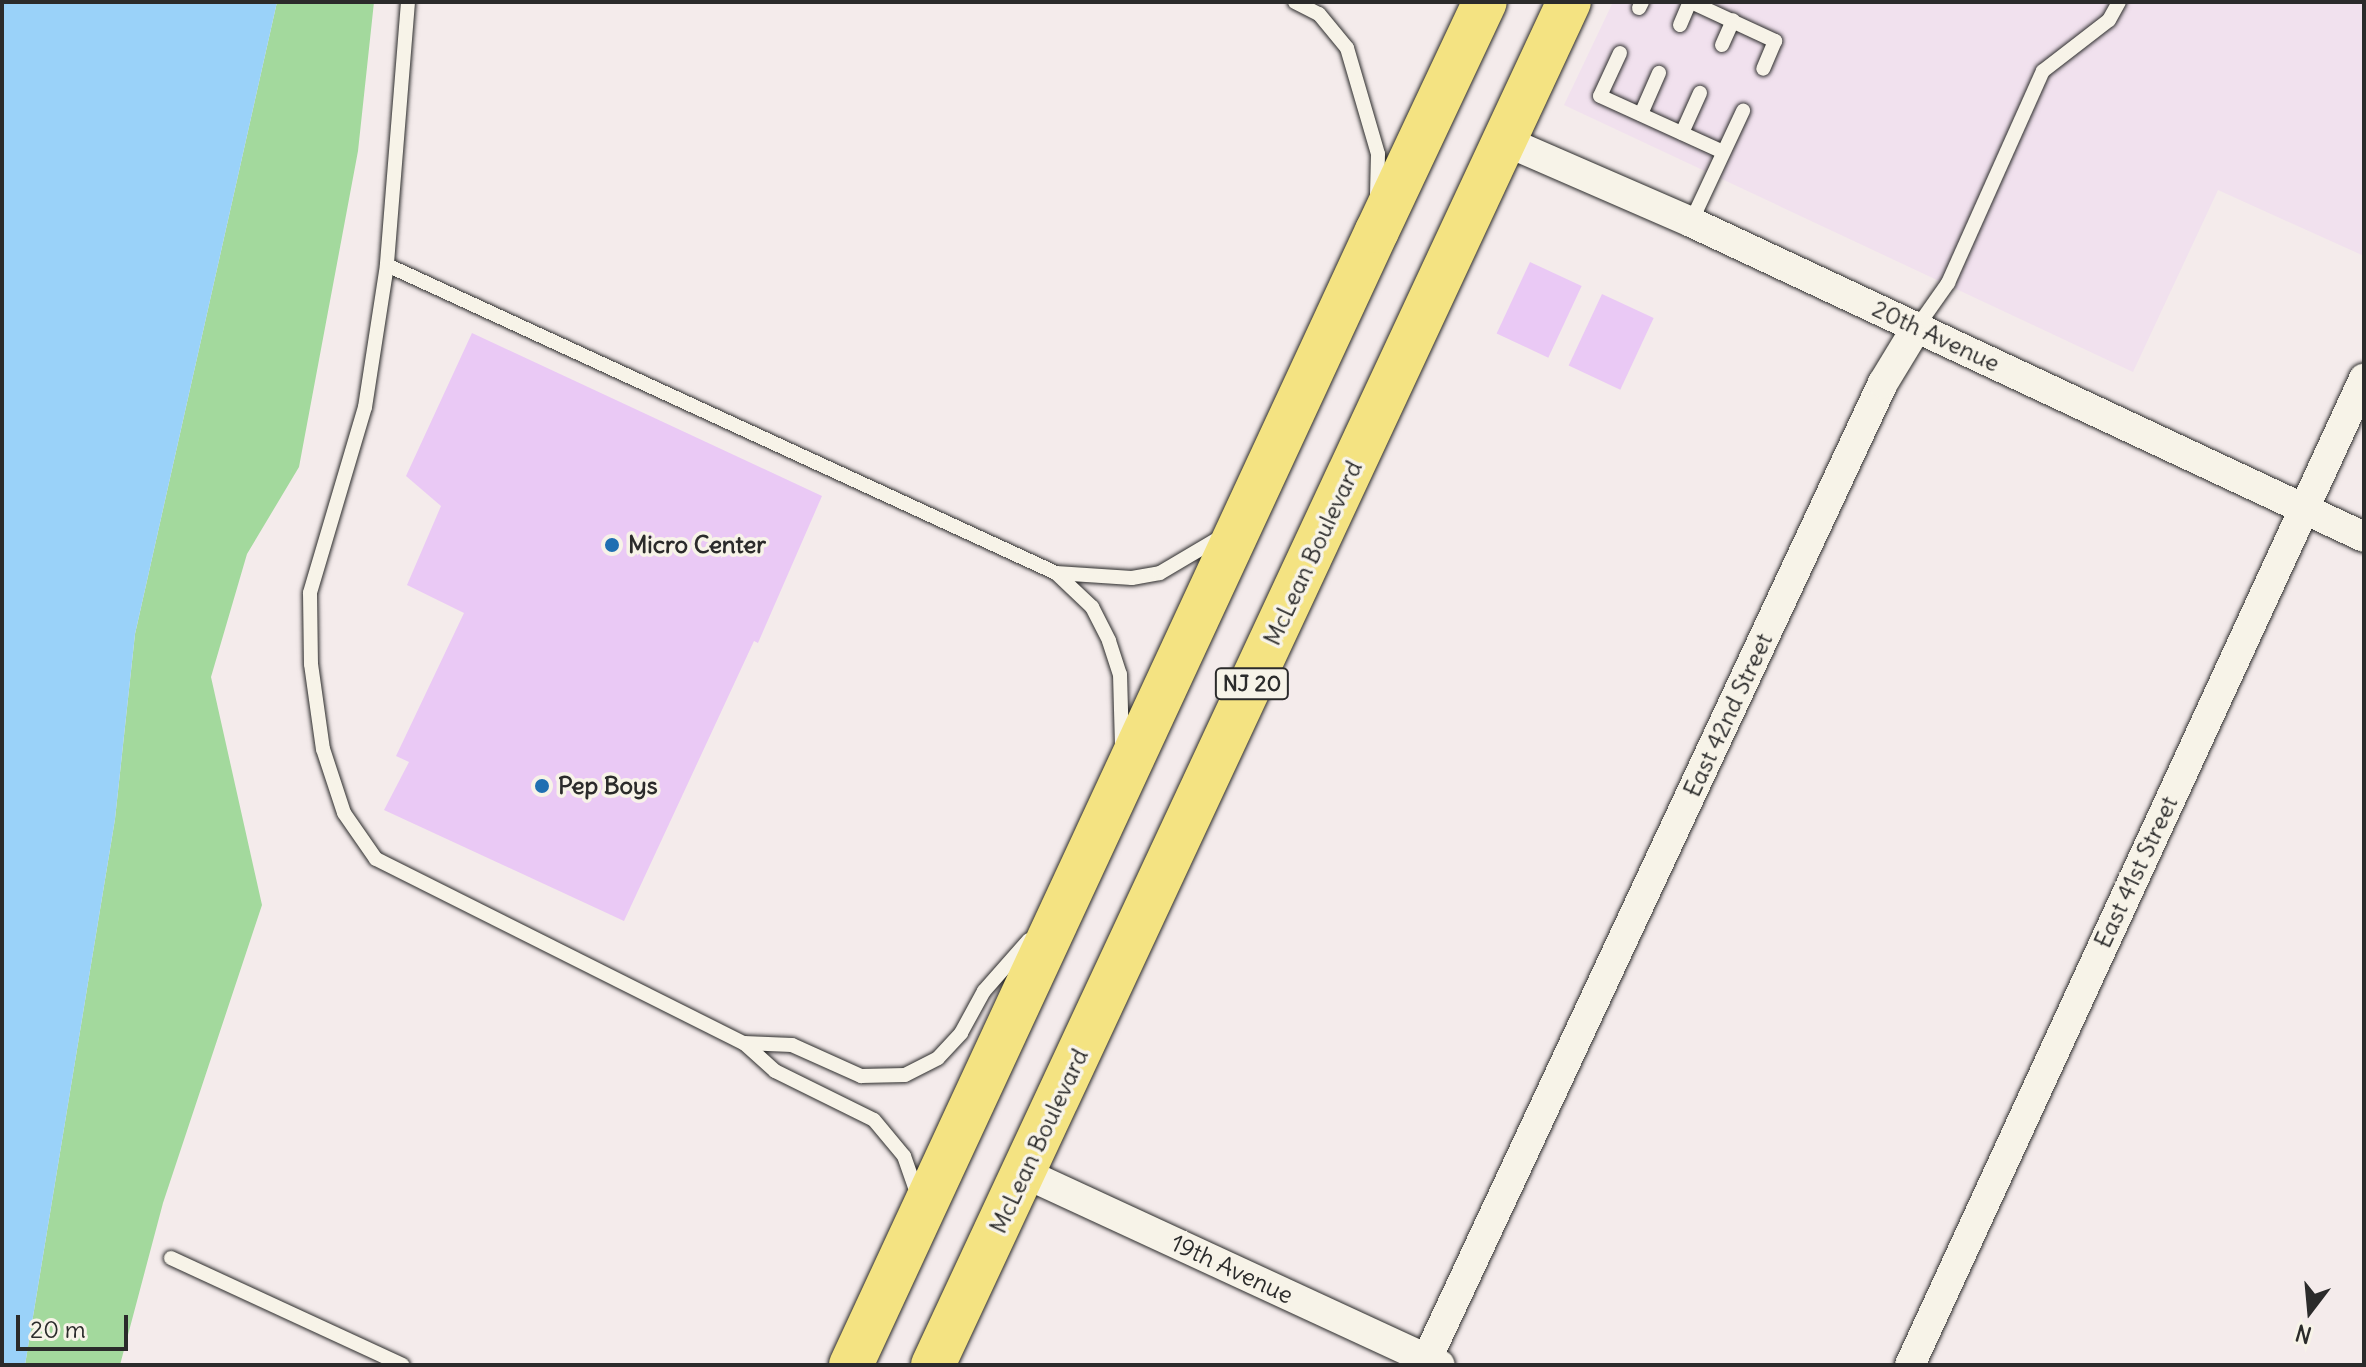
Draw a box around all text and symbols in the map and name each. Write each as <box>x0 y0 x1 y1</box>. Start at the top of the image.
street label: 20th Avenue <box>1868 294 2004 378</box>
street label: McLean Boulevard <box>1258 456 1368 650</box>
place label: Micro Center <box>628 531 766 559</box>
marker: Micro Center <box>603 536 621 554</box>
street label: East 42nd Street <box>1678 629 1778 801</box>
road number: NJ 20 <box>1214 666 1290 702</box>
place label: Pep Boys <box>558 772 658 800</box>
marker: Pep Boys <box>533 777 551 795</box>
street label: East 41st Street <box>2088 792 2184 952</box>
street label: McLean Boulevard <box>984 1044 1094 1238</box>
street label: 19th Avenue <box>1166 1228 1298 1310</box>
north arrow <box>2270 1271 2350 1351</box>
scale bar <box>20 1299 132 1349</box>
text: 20 m <box>30 1314 86 1344</box>
text: N <box>2292 1319 2315 1350</box>

